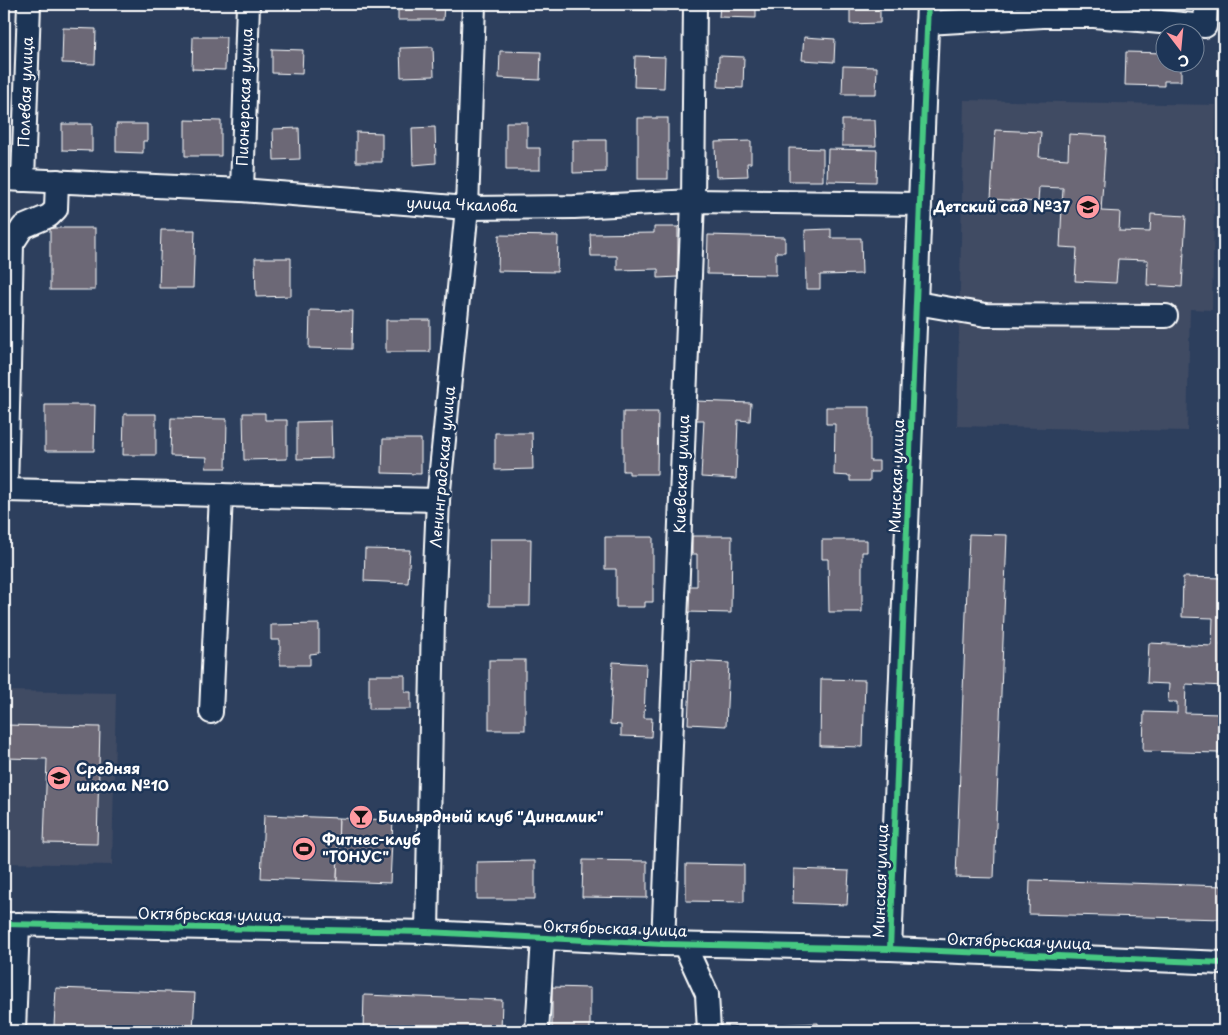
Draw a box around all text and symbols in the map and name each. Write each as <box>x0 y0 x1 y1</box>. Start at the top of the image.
north arrow <box>1156 22 1206 72</box>
street label: Пионерская улица <box>230 27 257 166</box>
street label: Полевая улица <box>11 36 38 148</box>
text: С <box>1176 49 1192 73</box>
street label: улица Чкалова <box>406 190 519 217</box>
place label: Детский сад №37 <box>933 194 1070 217</box>
school or university icon: Детский сад №37 <box>1075 194 1101 220</box>
street label: Ленинградская улица <box>423 384 460 549</box>
street label: Киевская улица <box>667 414 694 534</box>
street label: Минская улица <box>882 418 909 534</box>
place label: Средняя школа №10 <box>76 756 169 796</box>
school or university icon: Средняя школа №10 <box>46 765 72 791</box>
bar icon: Бильярдный клуб "Динамик" <box>348 804 374 830</box>
place label: Бильярдный клуб "Динамик" <box>378 804 604 827</box>
street label: Минская улица <box>866 823 893 939</box>
place label: Фитнес-клуб "ТОНУС" <box>322 827 421 867</box>
sports icon: Фитнес-клуб "ТОНУС" <box>291 836 317 862</box>
street label: Октябрьская улица <box>138 901 283 926</box>
street label: Октябрьская улица <box>543 913 688 942</box>
street label: Октябрьская улица <box>947 926 1092 955</box>

